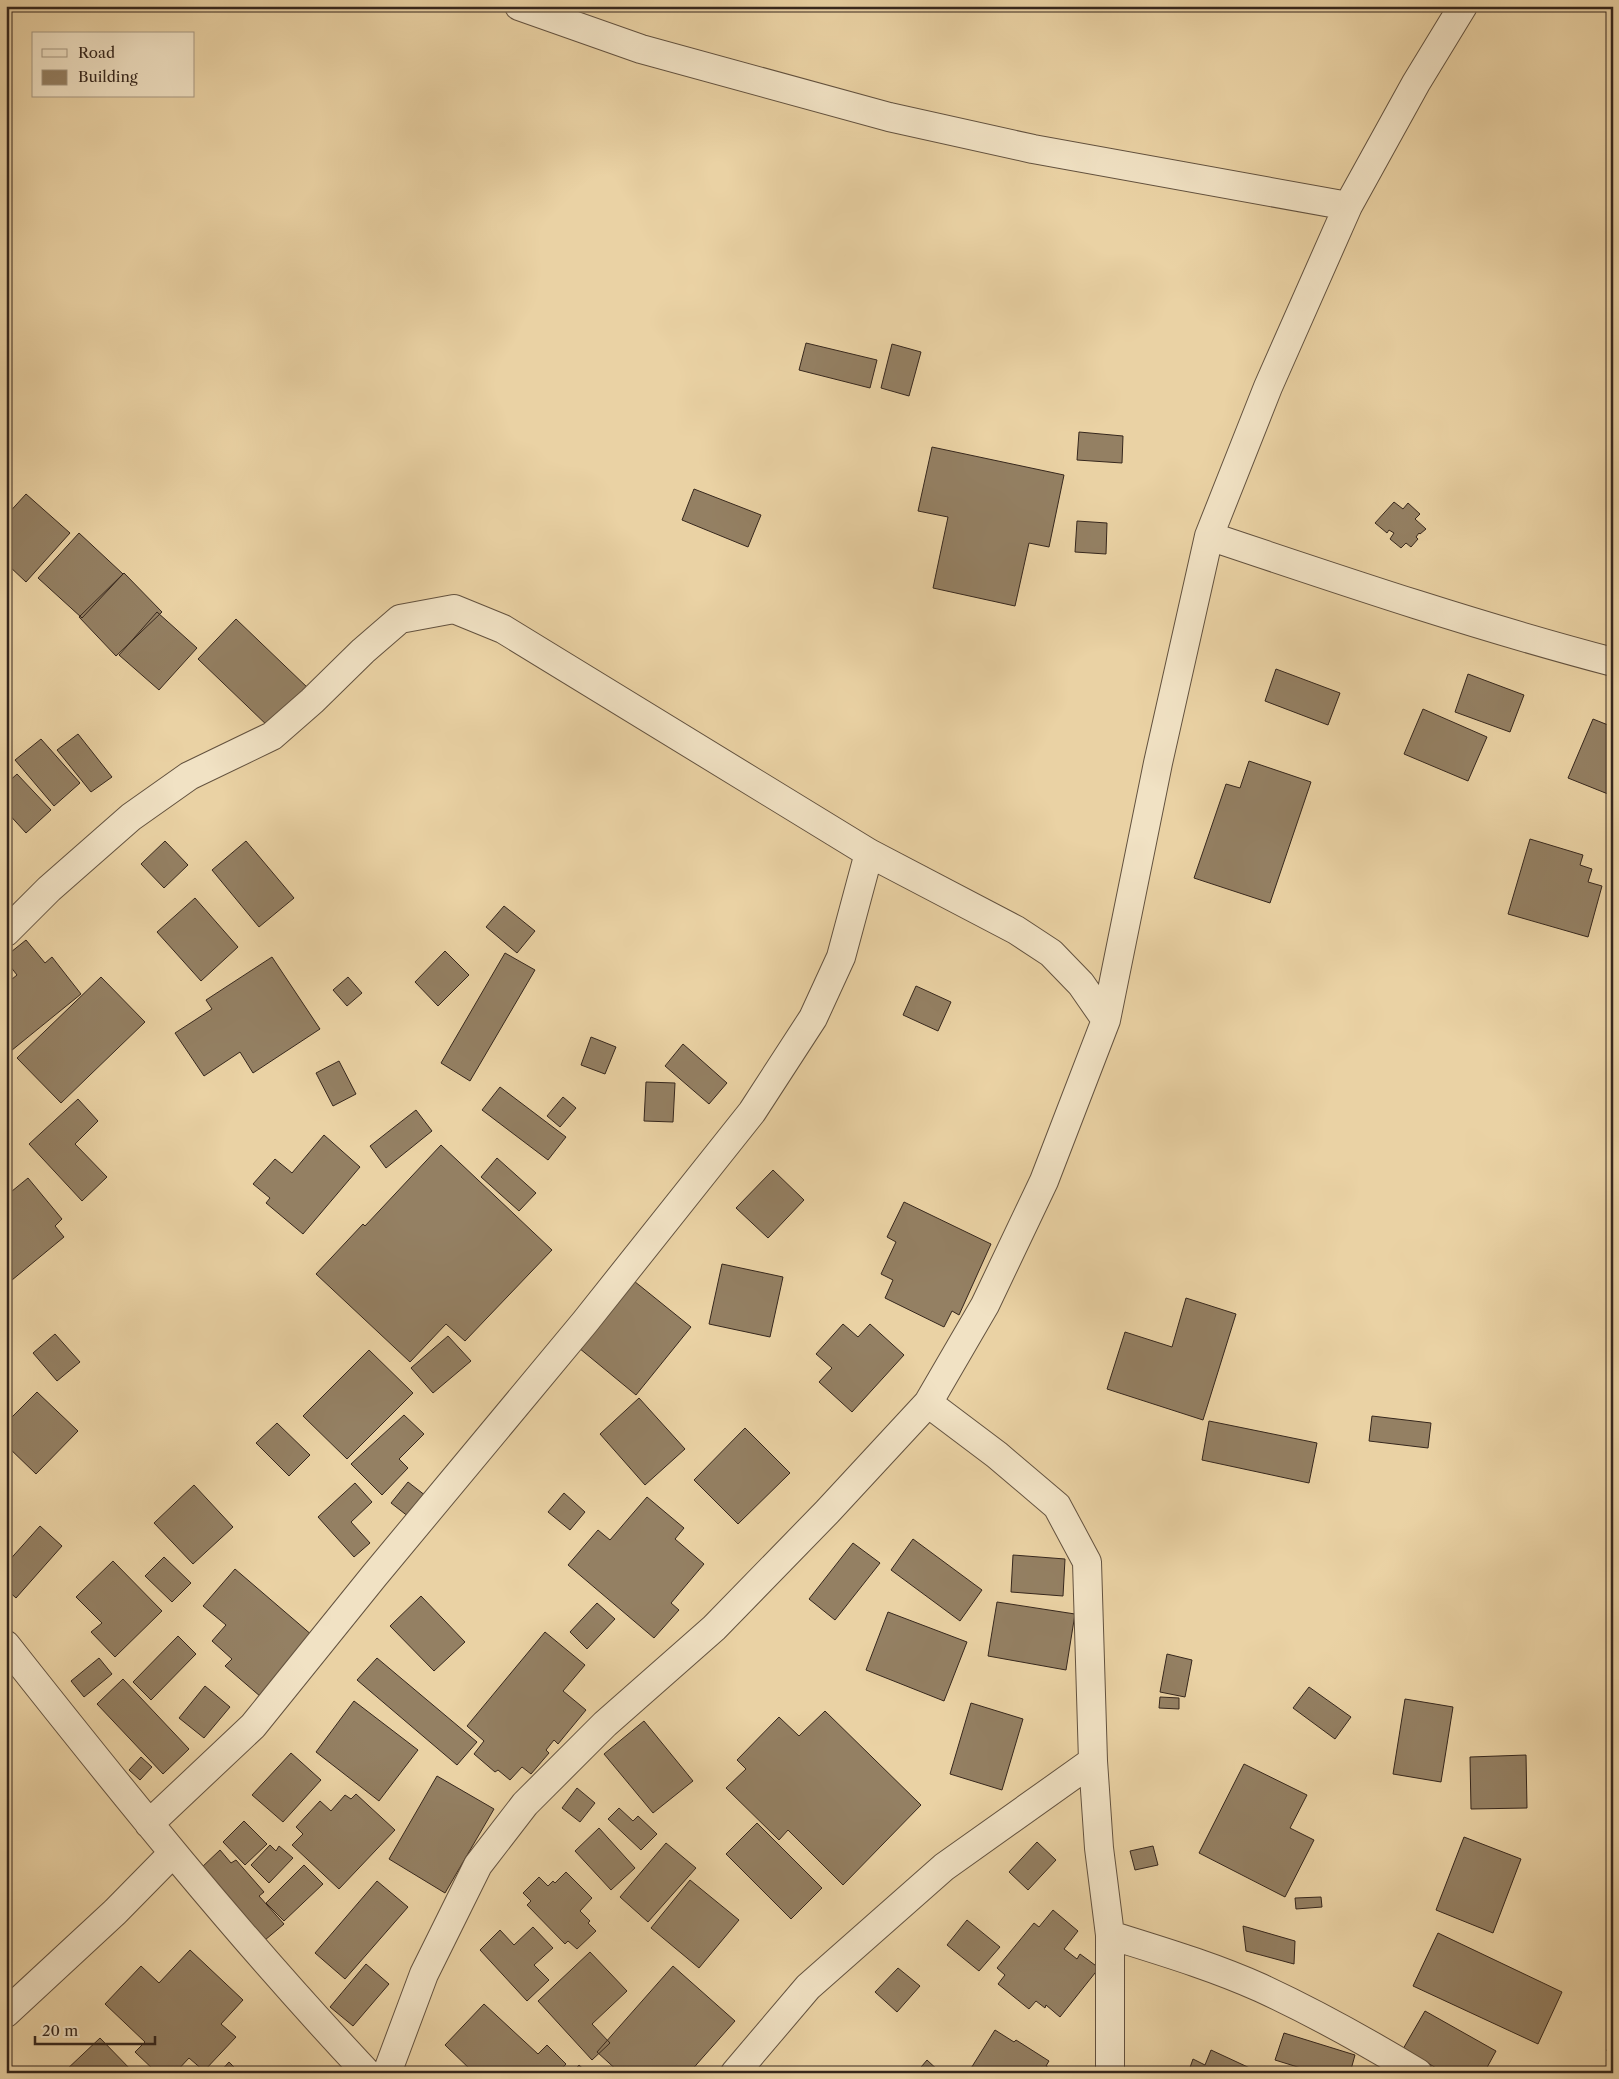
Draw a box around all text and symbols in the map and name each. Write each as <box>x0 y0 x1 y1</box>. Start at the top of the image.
legend <box>32 32 195 98</box>
text: Road <box>78 43 115 62</box>
text: Building <box>78 67 138 86</box>
scale bar <box>35 2014 155 2046</box>
text: 20 m <box>42 2021 78 2040</box>

